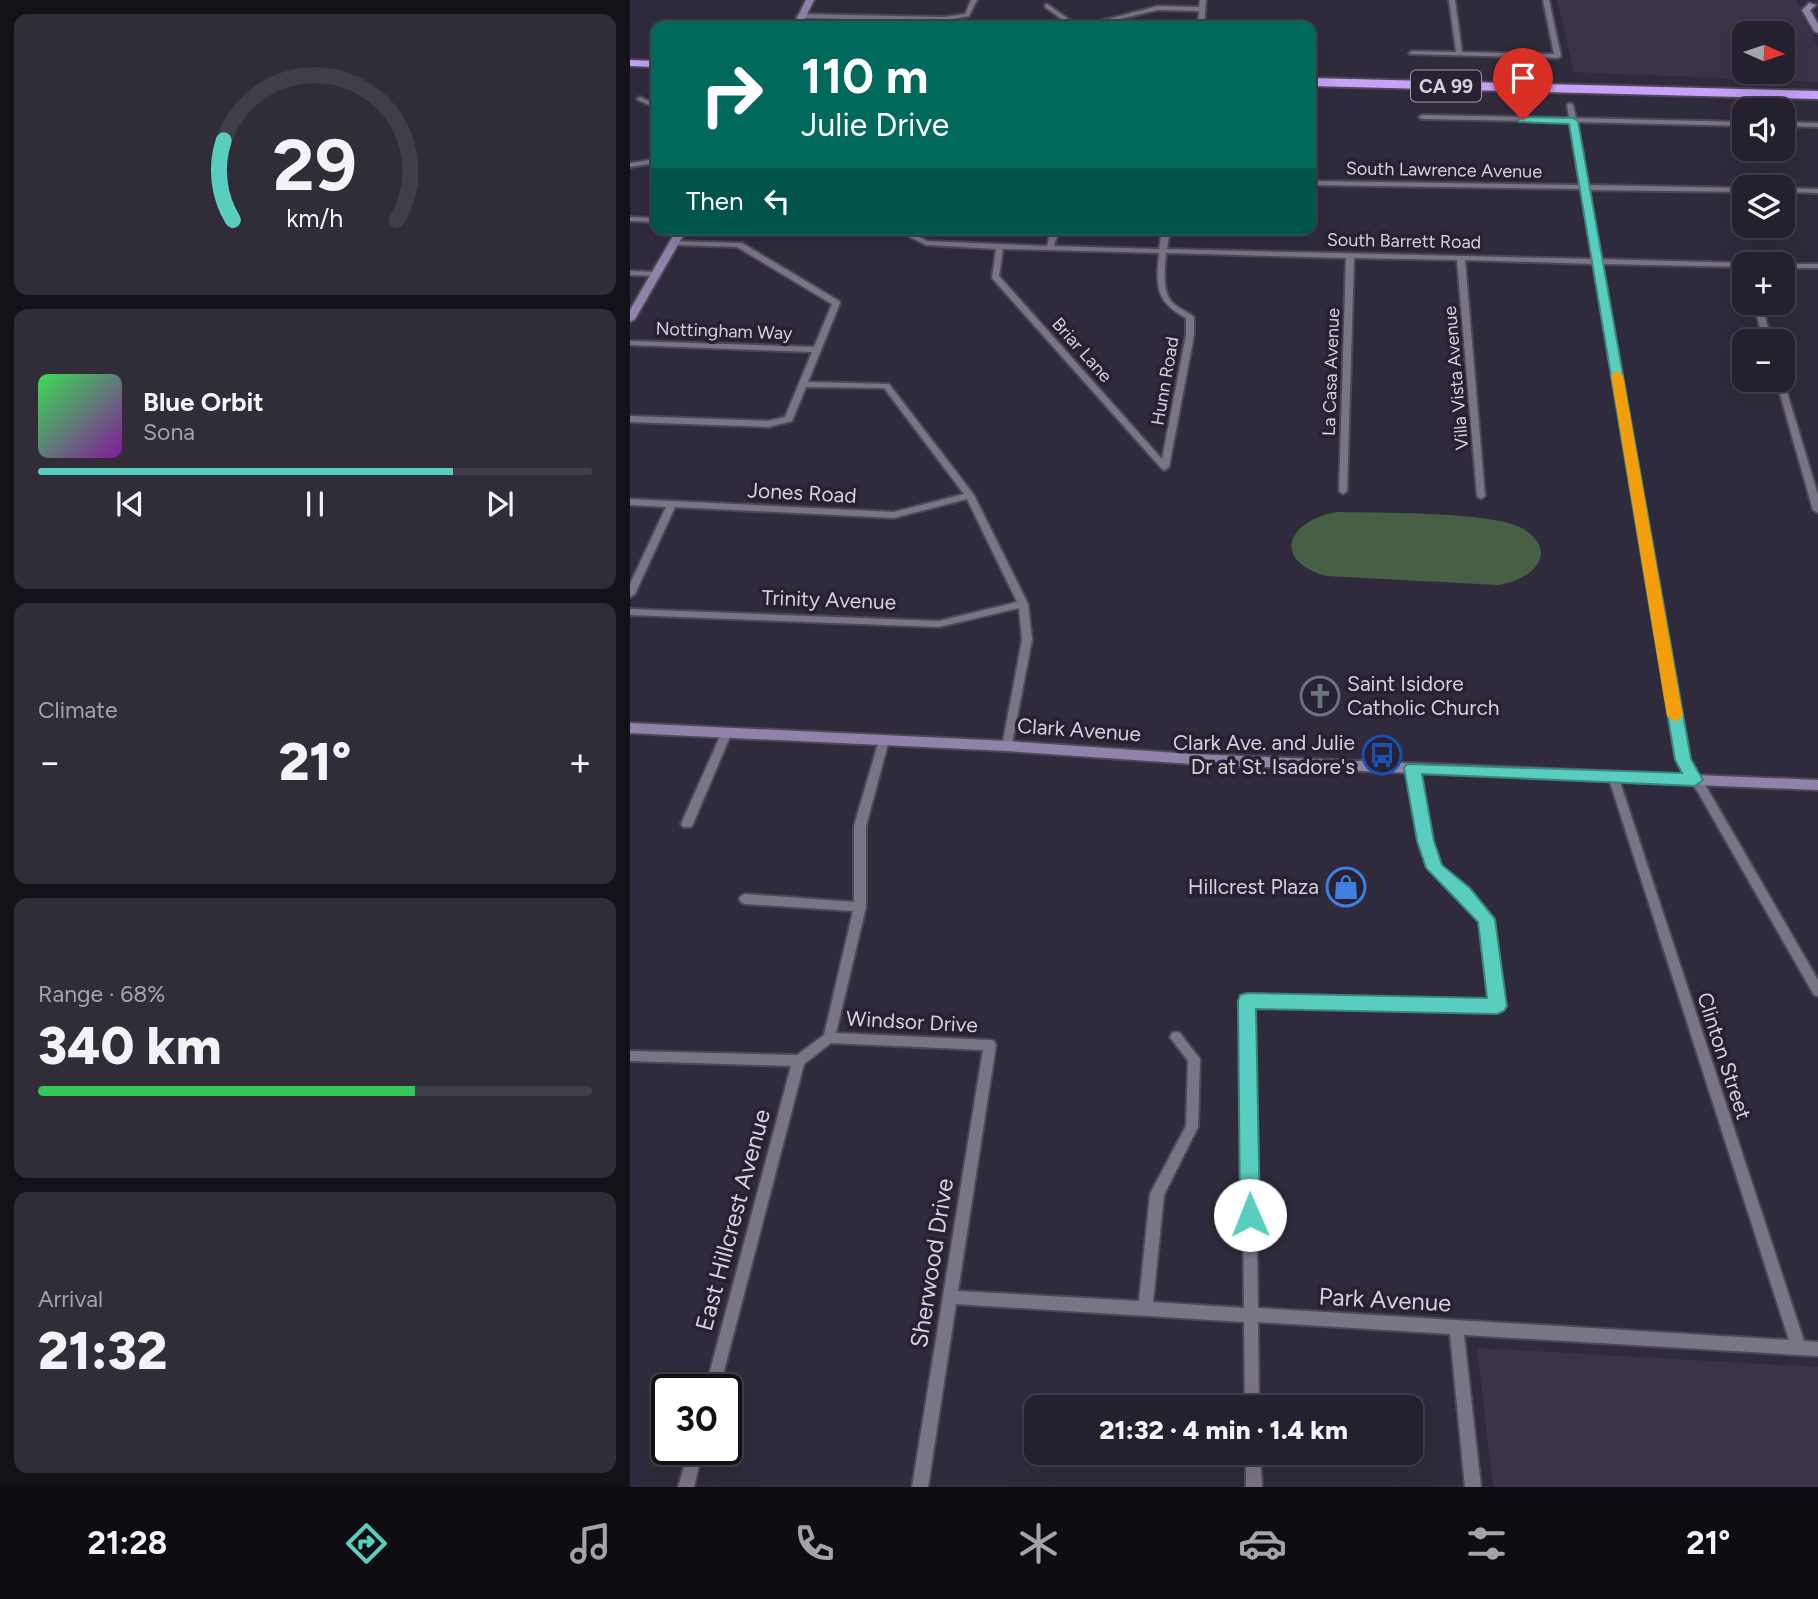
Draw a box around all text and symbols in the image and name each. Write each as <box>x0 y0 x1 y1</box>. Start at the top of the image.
north arrow <box>1732 21 1796 84</box>
map controls <box>1732 21 1795 392</box>
text: 110 m <box>801 46 929 105</box>
pin <box>1493 48 1553 120</box>
icon: right <box>686 49 777 140</box>
icon: arrive <box>1504 59 1542 97</box>
road number: CA 99 <box>1411 71 1481 102</box>
button: sound <box>1732 98 1795 161</box>
text: Julie Drive <box>801 106 949 144</box>
text: 29 <box>273 122 357 209</box>
street label: South Lawrence Avenue <box>1346 157 1542 183</box>
button: layers <box>1732 175 1795 238</box>
icon: left <box>758 182 796 220</box>
text: Then <box>686 185 744 217</box>
text: km/h <box>286 203 344 233</box>
street label: South Barrett Road <box>1327 229 1481 253</box>
button: + <box>1732 252 1795 315</box>
street label: Villa Vista Avenue <box>1439 305 1473 451</box>
street label: La Casa Avenue <box>1318 307 1344 436</box>
street label: Briar Lane <box>1047 313 1117 387</box>
street label: Nottingham Way <box>655 318 793 344</box>
button: − <box>1732 329 1795 392</box>
street label: Hunn Road <box>1146 335 1184 427</box>
text: Blue Orbit <box>143 386 264 418</box>
text: Sona <box>143 418 195 446</box>
street label: Jones Road <box>747 477 857 508</box>
icon: previous <box>111 485 149 523</box>
icon: pause <box>296 485 334 523</box>
icon: next <box>481 485 519 523</box>
street label: Trinity Avenue <box>761 585 897 614</box>
place label: Saint Isidore Catholic Church <box>1347 671 1499 720</box>
church icon: Saint Isidore Catholic Church <box>1299 675 1341 717</box>
text: Climate <box>38 696 117 724</box>
street label: Clark Avenue <box>1016 713 1142 746</box>
place label: Clark Ave. and Julie Dr at St. Isadore's <box>1173 730 1355 779</box>
text: 21° <box>279 731 351 793</box>
bus stop icon: Clark Ave. and Julie Dr at St. Isadore's <box>1361 734 1403 776</box>
text: − <box>38 739 62 785</box>
text: + <box>568 739 592 785</box>
shop icon: Hillcrest Plaza <box>1325 866 1367 908</box>
place label: Hillcrest Plaza <box>1188 874 1319 899</box>
text: Range · 68% <box>38 980 165 1008</box>
street label: Clinton Street <box>1692 989 1757 1123</box>
street label: Windsor Drive <box>846 1006 979 1037</box>
text: 340 km <box>38 1015 222 1077</box>
street label: East Hillcrest Avenue <box>689 1106 776 1334</box>
street label: Sherwood Drive <box>904 1176 959 1350</box>
position arrow <box>1213 1178 1287 1252</box>
street label: Park Avenue <box>1318 1282 1452 1317</box>
text: Arrival <box>38 1285 103 1313</box>
text: 21:32 <box>38 1320 167 1382</box>
speed limit sign: 30 <box>651 1374 742 1465</box>
text: 21:32 · 4 min · 1.4 km <box>1099 1414 1348 1446</box>
icon: directions <box>342 1519 391 1568</box>
icon: music <box>566 1519 615 1568</box>
icon: phone <box>790 1519 839 1568</box>
icon: climate <box>1014 1519 1063 1568</box>
icon: car <box>1238 1519 1287 1568</box>
icon: filters <box>1462 1519 1511 1568</box>
text: 21:28 <box>88 1524 167 1562</box>
text: 21° <box>1686 1524 1730 1562</box>

